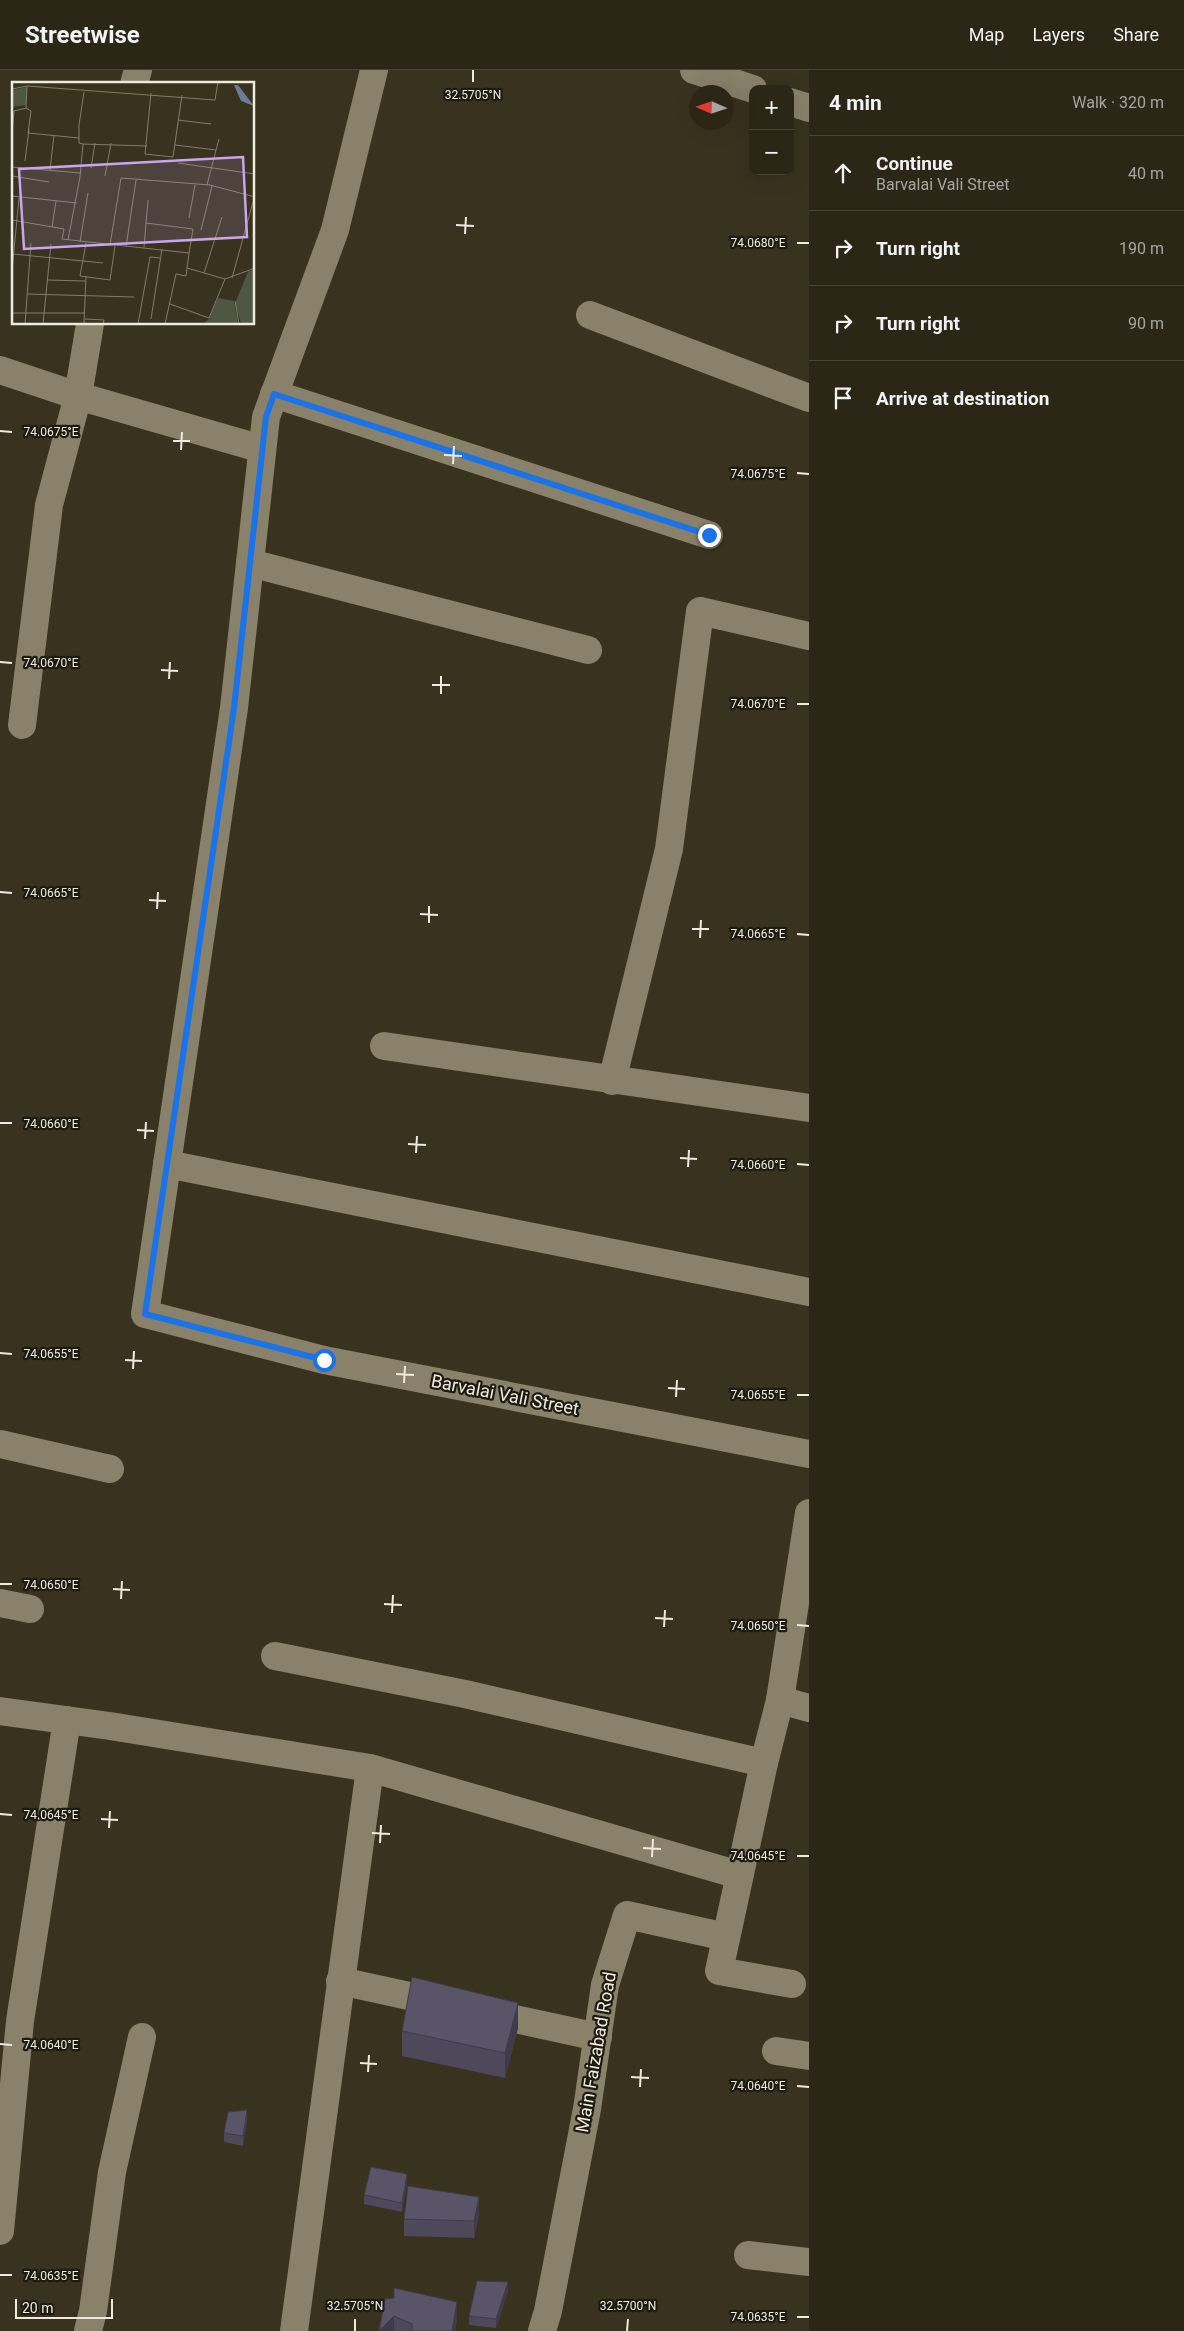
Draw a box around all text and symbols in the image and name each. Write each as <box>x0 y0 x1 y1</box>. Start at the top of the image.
text: Streetwise <box>25 21 140 49</box>
text: Map <box>969 24 1004 45</box>
text: Layers <box>1032 24 1085 45</box>
text: Share <box>1113 24 1159 45</box>
inset map <box>12 82 255 325</box>
north arrow <box>689 85 734 130</box>
map controls <box>749 85 794 175</box>
button: + <box>749 85 794 130</box>
text: 32.5705°N <box>445 88 501 102</box>
text: 4 min <box>829 91 882 115</box>
text: Walk · 320 m <box>1072 93 1164 112</box>
button: − <box>749 130 794 175</box>
text: Continue <box>876 152 953 175</box>
icon: ahead <box>829 159 857 187</box>
text: 40 m <box>1128 164 1164 183</box>
text: Barvalai Vali Street <box>876 175 1010 194</box>
icon: right <box>829 234 857 262</box>
text: 74.0680°E <box>731 236 786 250</box>
text: Turn right <box>876 237 960 260</box>
text: 190 m <box>1119 239 1164 258</box>
icon: right <box>829 309 857 337</box>
text: Turn right <box>876 312 960 335</box>
text: 90 m <box>1128 314 1164 333</box>
icon: arrive <box>829 384 857 412</box>
text: Arrive at destination <box>876 387 1049 410</box>
text: 74.0675°E <box>24 425 79 439</box>
text: 74.0675°E <box>731 467 786 481</box>
route end <box>698 524 721 547</box>
text: 74.0670°E <box>24 656 79 670</box>
text: 74.0670°E <box>731 697 786 711</box>
text: 74.0665°E <box>24 886 79 900</box>
text: 74.0665°E <box>731 927 786 941</box>
text: 74.0660°E <box>24 1117 79 1131</box>
text: 74.0660°E <box>731 1158 786 1172</box>
text: 74.0655°E <box>24 1347 79 1361</box>
route start <box>313 1349 336 1372</box>
street label: Barvalai Vali Street <box>429 1370 581 1419</box>
text: 74.0655°E <box>731 1388 786 1402</box>
text: 74.0650°E <box>24 1578 79 1592</box>
text: 74.0650°E <box>731 1619 786 1633</box>
text: 74.0645°E <box>24 1808 79 1822</box>
text: 74.0645°E <box>731 1849 786 1863</box>
street label: Main Faizabad Road <box>571 1970 620 2134</box>
text: 74.0640°E <box>24 2038 79 2052</box>
text: 74.0640°E <box>731 2079 786 2093</box>
text: 74.0635°E <box>24 2269 79 2283</box>
scale bar <box>15 2296 112 2319</box>
text: 32.5705°N <box>327 2299 383 2313</box>
text: 32.5700°N <box>600 2299 656 2313</box>
text: 20 m <box>22 2300 54 2316</box>
text: 74.0635°E <box>731 2310 786 2324</box>

